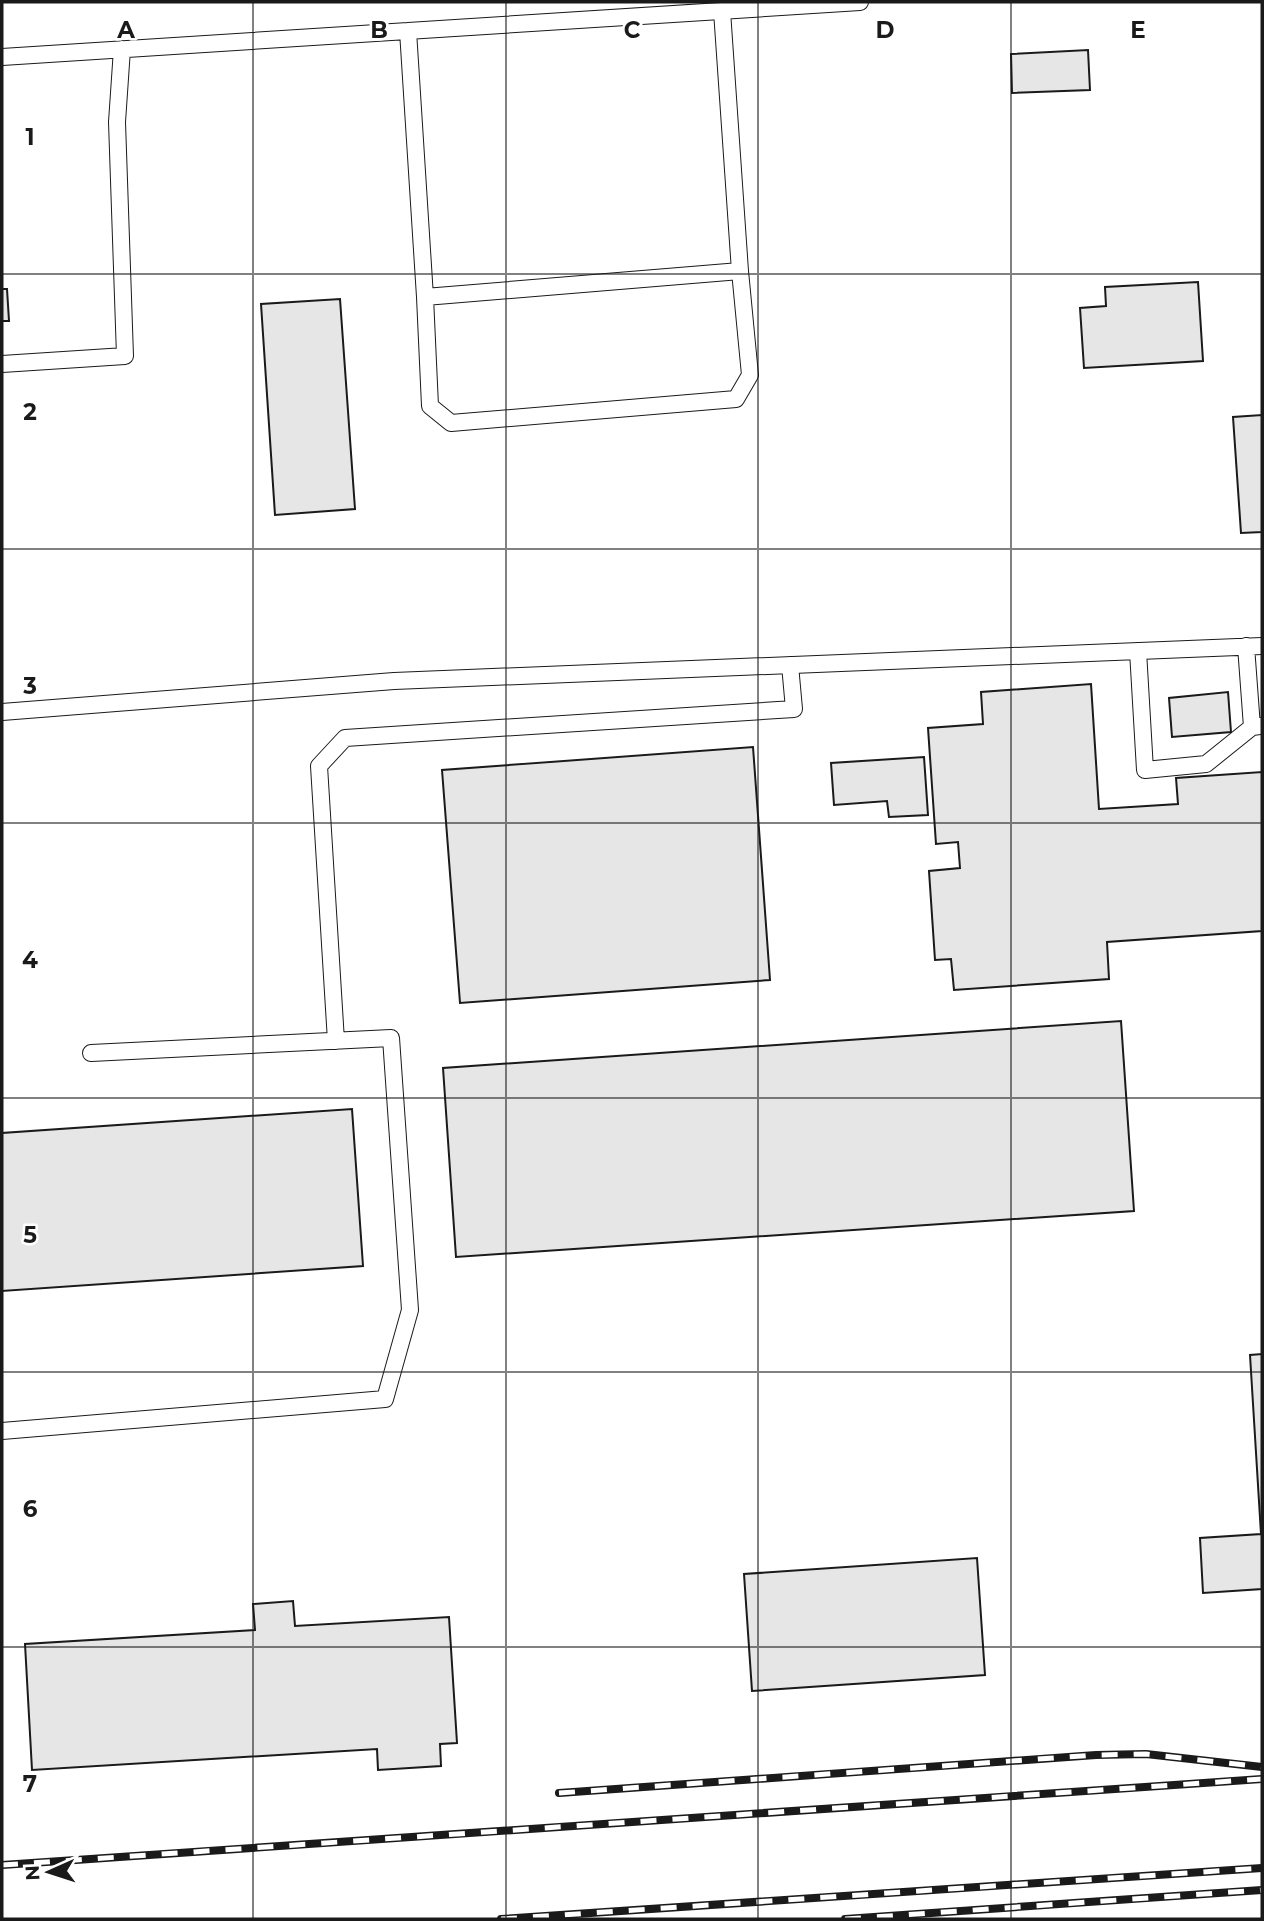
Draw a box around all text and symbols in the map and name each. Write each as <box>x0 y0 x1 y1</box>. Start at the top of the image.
text: A <box>116 16 135 44</box>
text: B <box>370 16 388 44</box>
text: C <box>624 16 641 44</box>
text: D <box>876 16 895 44</box>
text: E <box>1130 16 1146 44</box>
text: 1 <box>25 123 35 151</box>
text: 2 <box>23 398 37 426</box>
text: 3 <box>22 672 37 700</box>
text: 4 <box>22 946 38 974</box>
text: 5 <box>23 1221 37 1249</box>
text: 6 <box>23 1495 38 1523</box>
text: 7 <box>23 1770 37 1798</box>
north arrow <box>14 1837 84 1907</box>
text: N <box>21 1865 44 1881</box>

